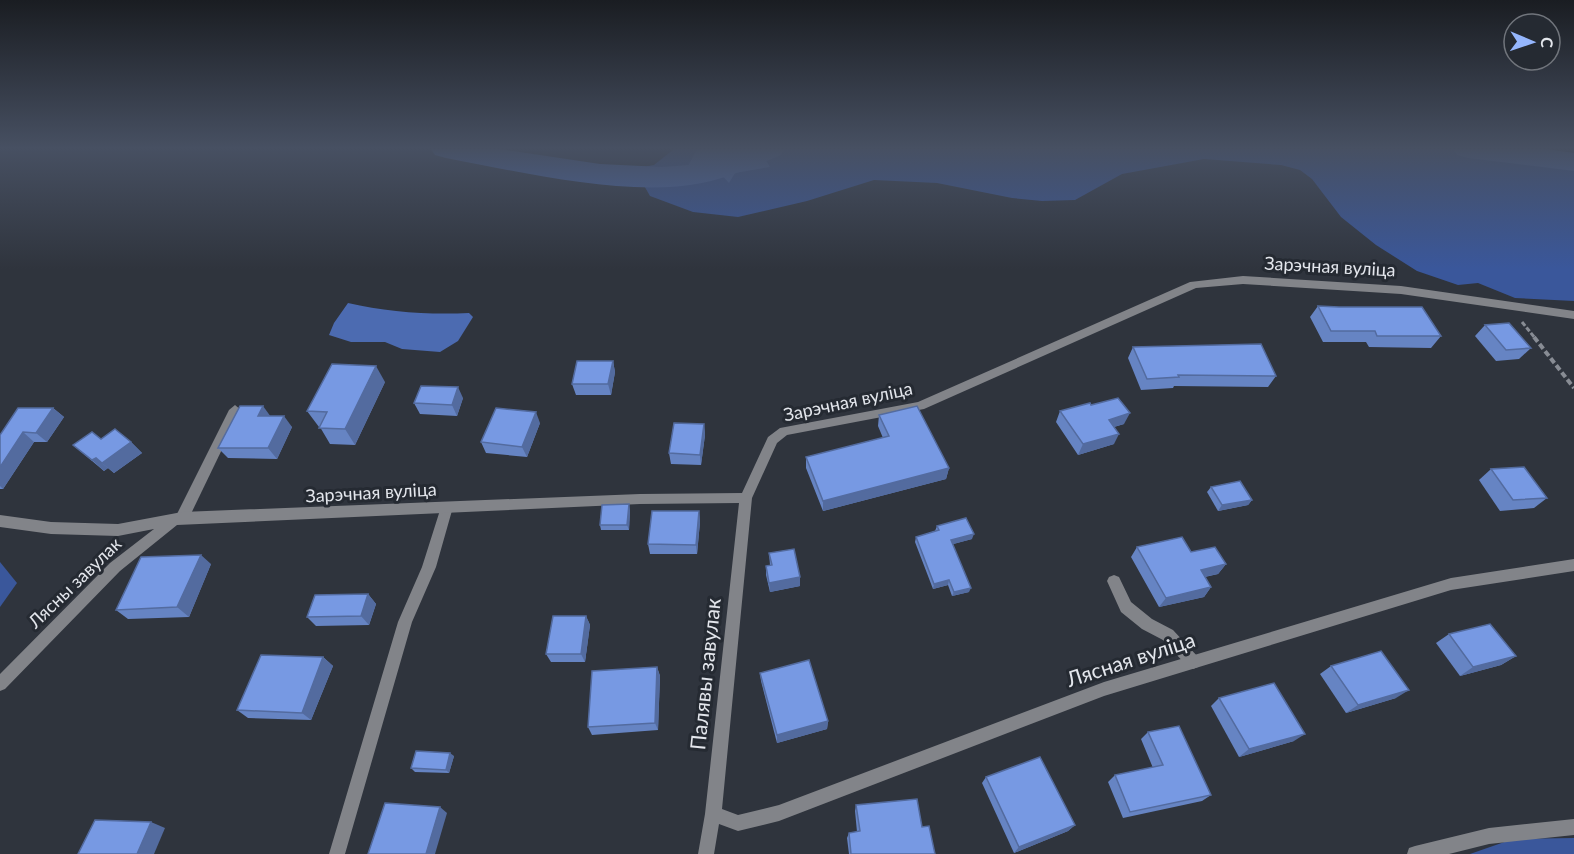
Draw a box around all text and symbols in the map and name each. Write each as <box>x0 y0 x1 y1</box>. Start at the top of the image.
north arrow <box>1502 12 1562 72</box>
text: С <box>1538 37 1557 49</box>
street label: Зарэчная вуліца <box>1264 252 1396 280</box>
street label: Зарэчная вуліца <box>781 377 914 425</box>
street label: Зарэчная вуліца <box>305 478 437 506</box>
street label: Лясны завулак <box>22 532 126 633</box>
street label: Палявы завулак <box>684 597 725 751</box>
street label: Лясная вуліца <box>1062 626 1198 691</box>

